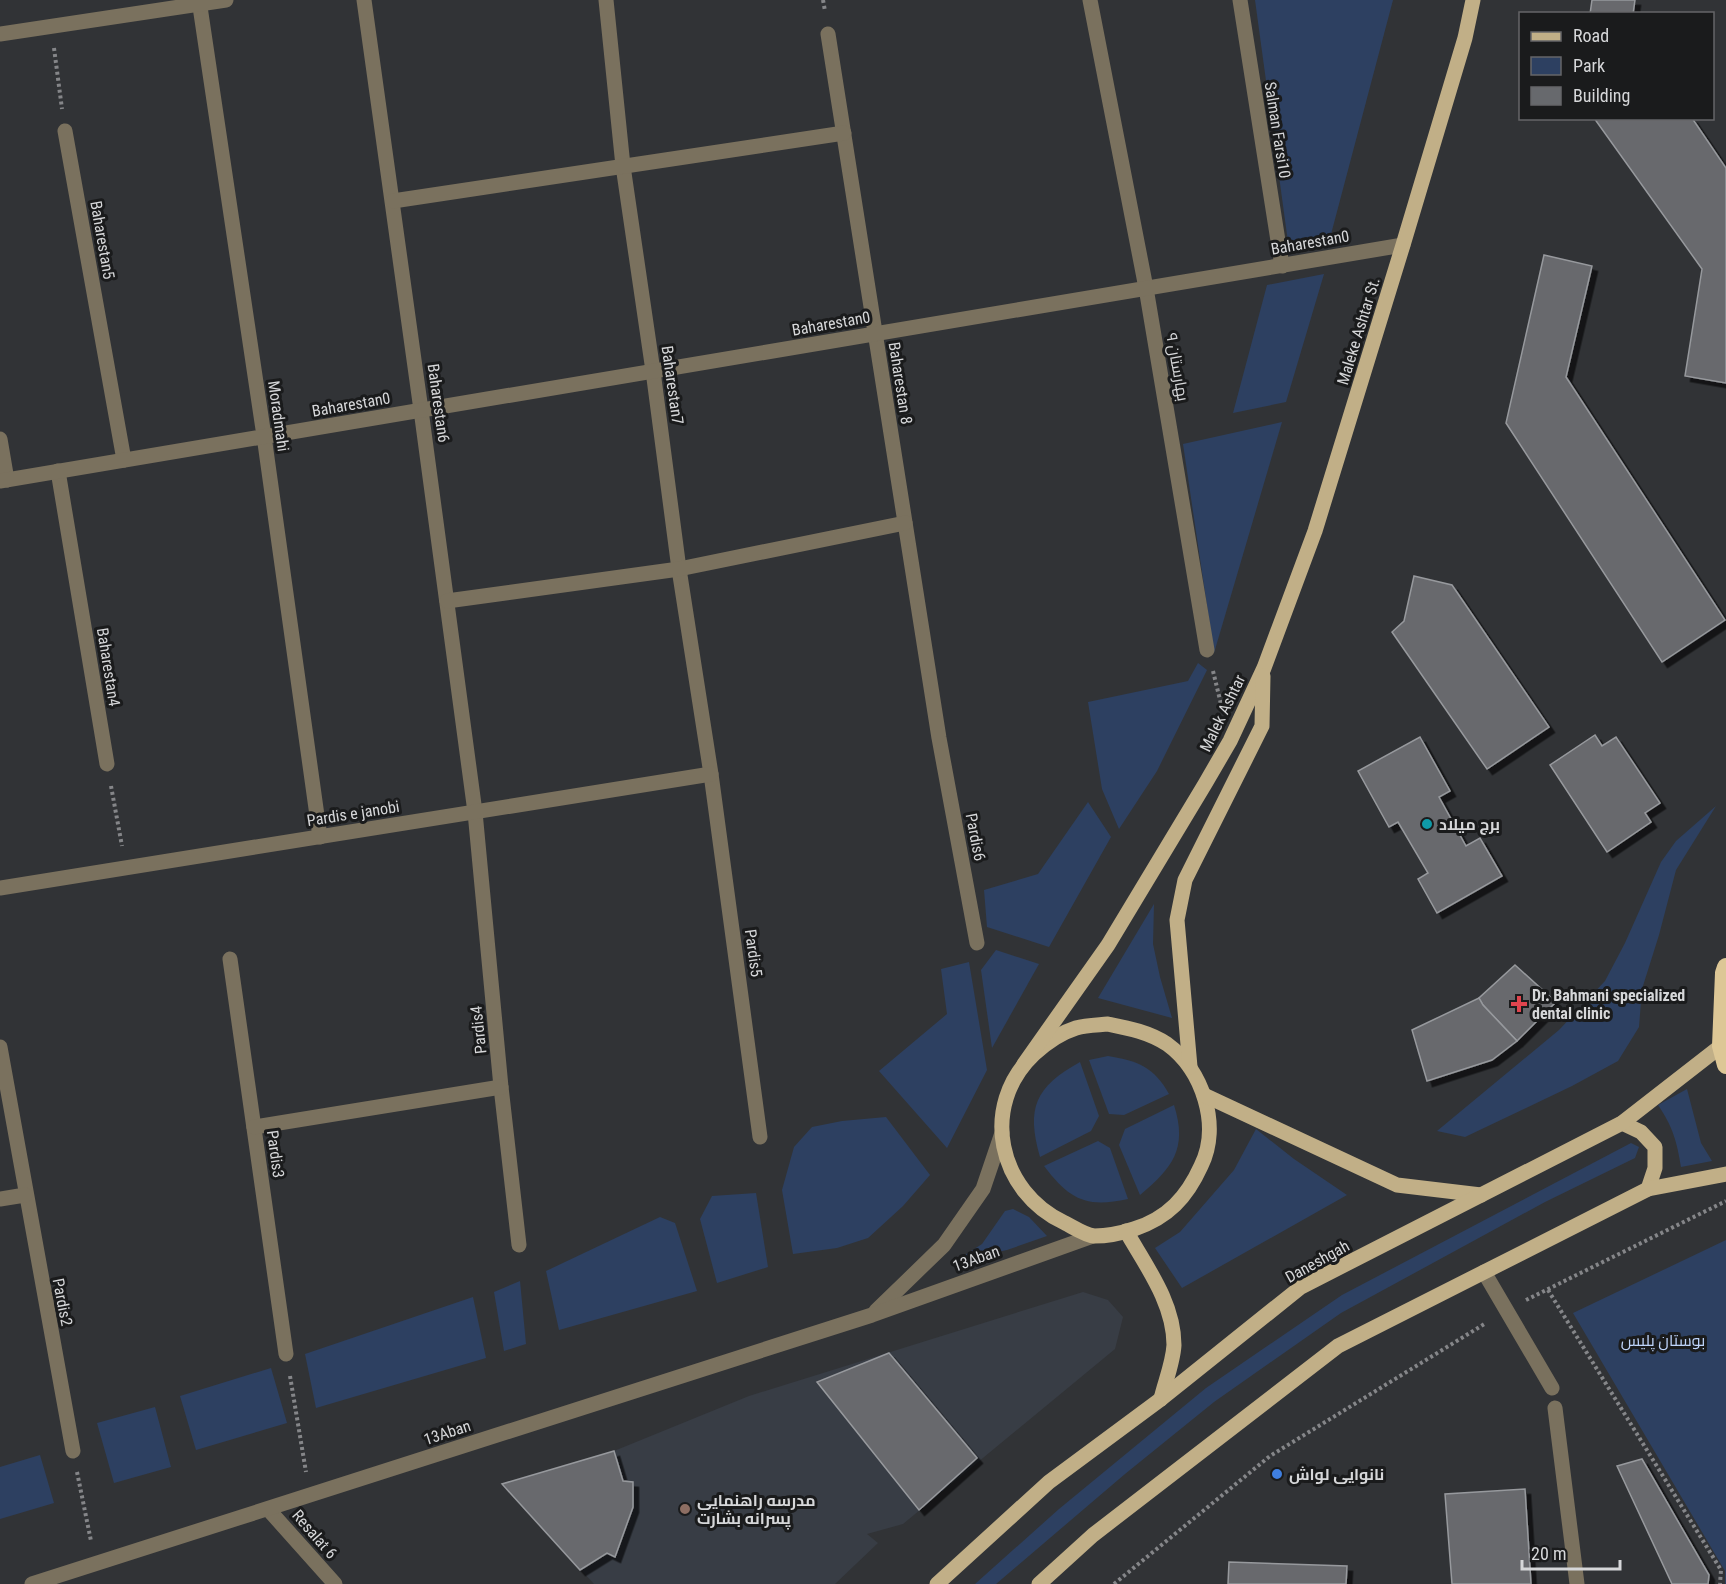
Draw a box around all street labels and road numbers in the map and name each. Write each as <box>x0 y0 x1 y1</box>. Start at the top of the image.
street label: Salman Farsi10 <box>1260 80 1295 180</box>
street label: Baharestan5 <box>86 199 119 281</box>
street label: Baharestan0 <box>1269 226 1351 259</box>
street label: Maleke Ashtar St. <box>1333 275 1384 387</box>
street label: Baharestan0 <box>790 307 872 340</box>
street label: بهارستان ۹ <box>1161 331 1193 403</box>
street label: Baharestan 8 <box>885 341 916 426</box>
street label: Baharestan7 <box>658 344 687 426</box>
street label: Baharestan6 <box>424 362 453 444</box>
street label: Moradmahi <box>264 379 293 453</box>
street label: Baharestan0 <box>310 388 392 421</box>
street label: Baharestan4 <box>93 626 124 708</box>
street label: Malek Ashtar <box>1196 671 1249 755</box>
street label: Pardis e janobi <box>305 797 401 830</box>
street label: Pardis6 <box>962 812 989 863</box>
street label: Pardis5 <box>741 928 766 978</box>
street label: Pardis4 <box>467 1005 490 1055</box>
street label: Pardis3 <box>263 1129 288 1179</box>
street label: Daneshgah <box>1282 1236 1353 1287</box>
street label: 13Aban <box>950 1241 1002 1276</box>
street label: Pardis2 <box>49 1277 76 1328</box>
street label: 13Aban <box>421 1416 473 1449</box>
street label: Resalat 6 <box>288 1506 341 1563</box>

